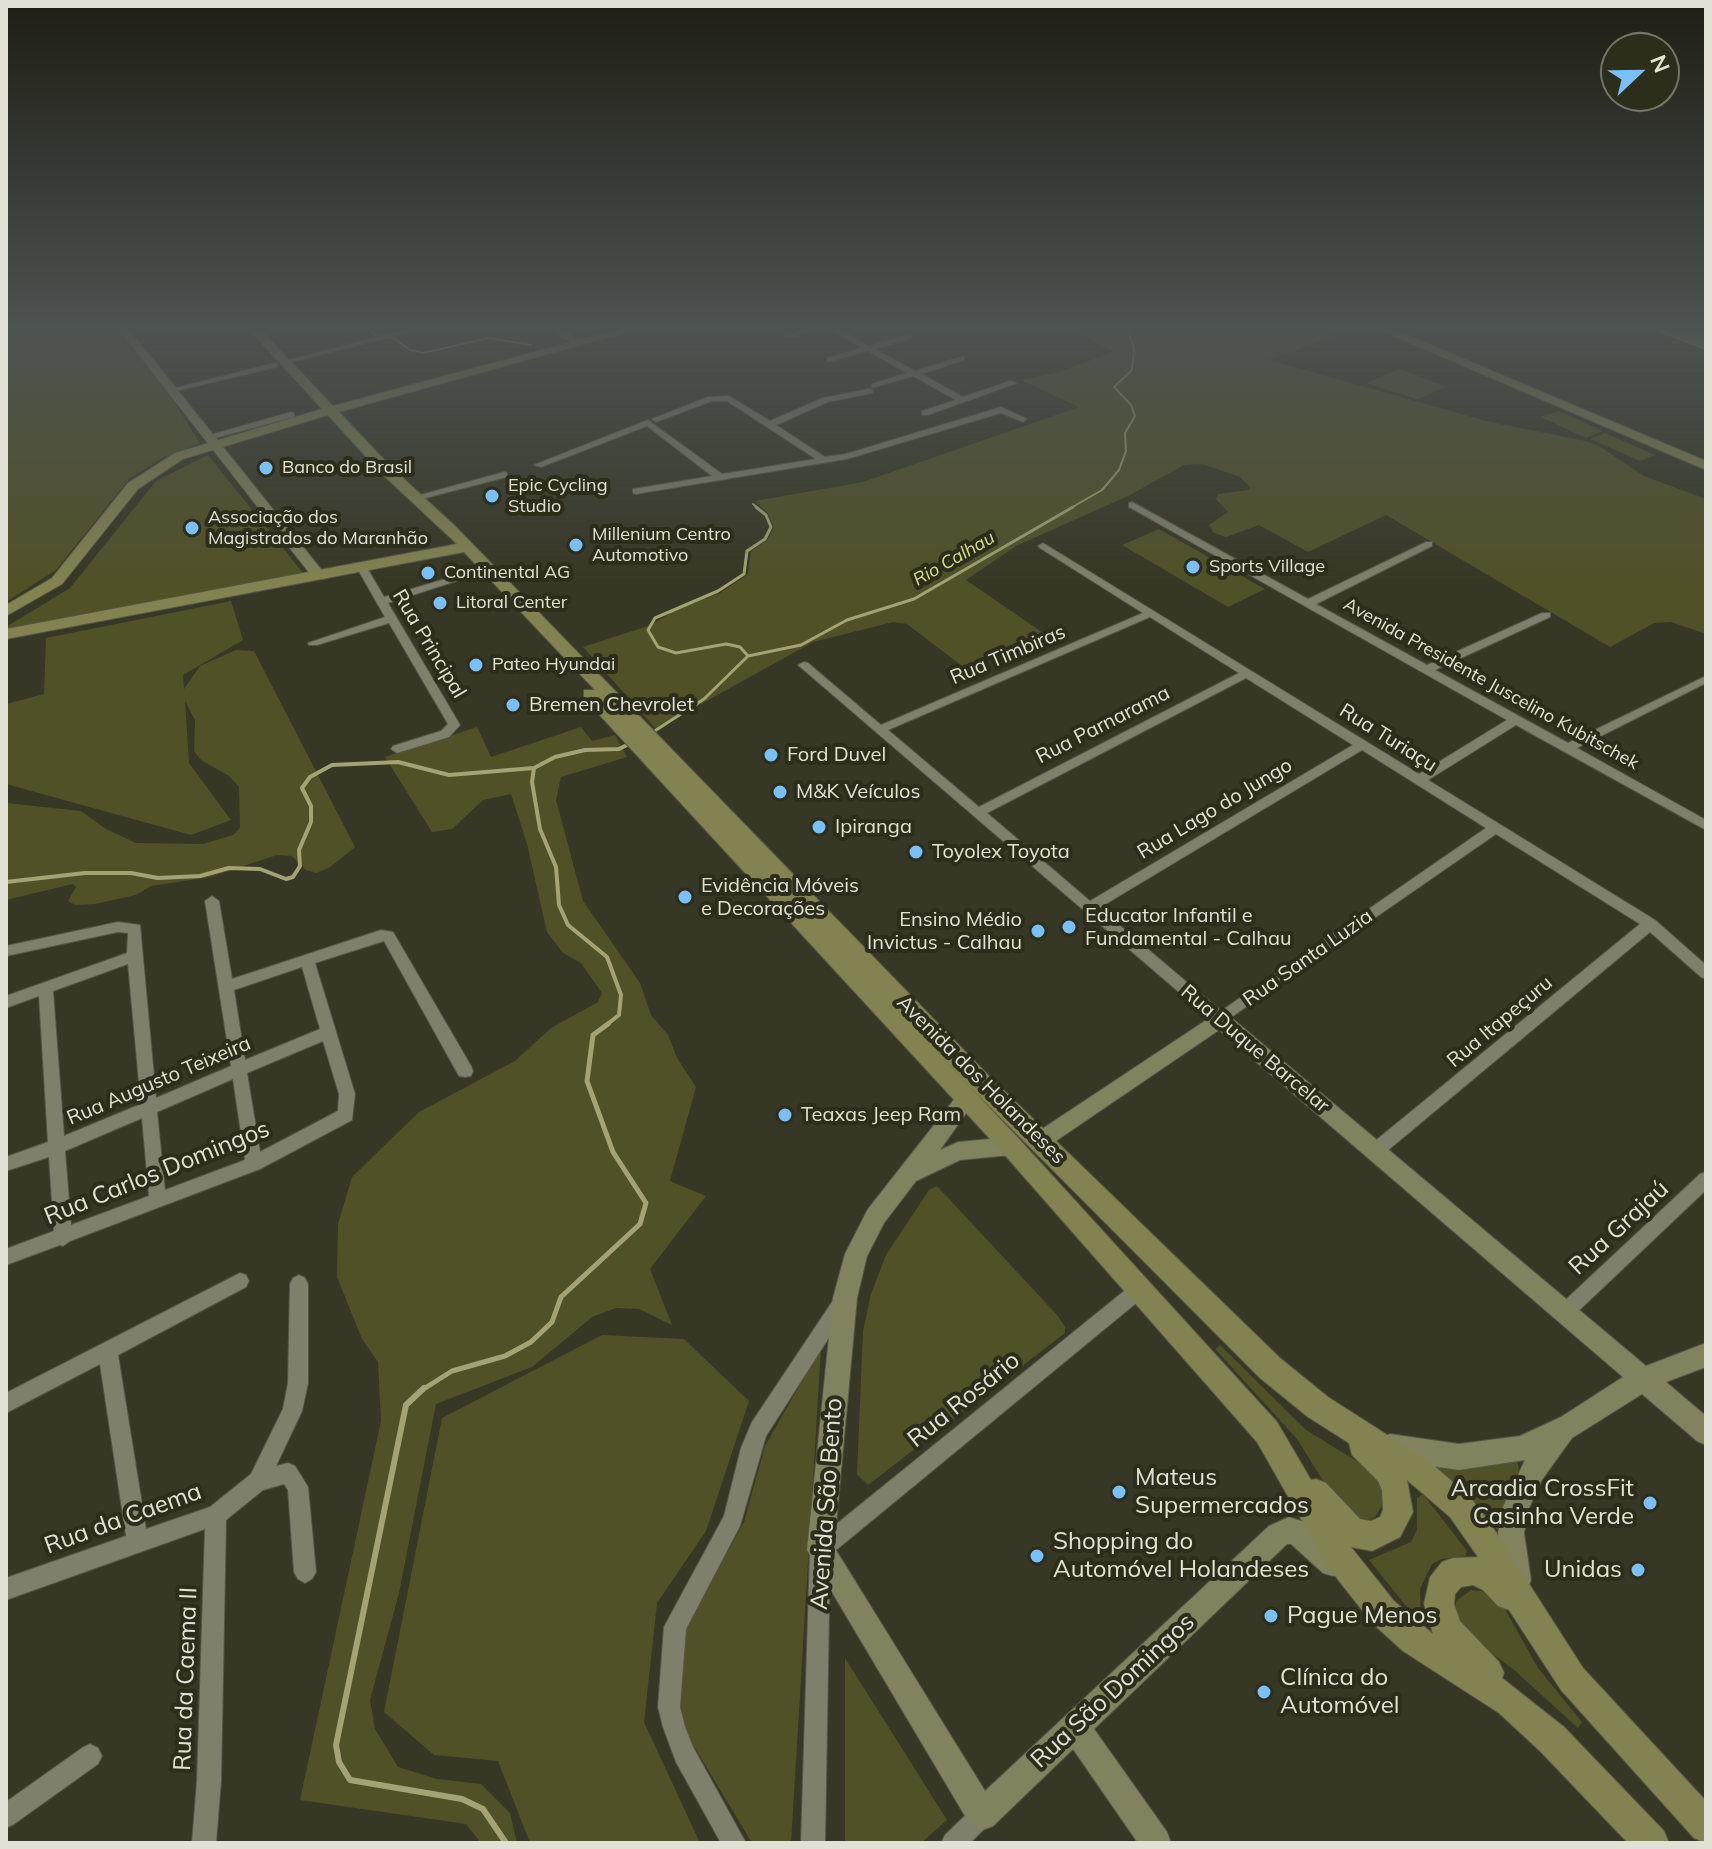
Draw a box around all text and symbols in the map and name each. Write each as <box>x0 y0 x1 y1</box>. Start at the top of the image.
north arrow <box>1600 32 1680 112</box>
text: N <box>1644 51 1676 77</box>
place label: Banco do Brasil <box>282 457 412 479</box>
marker: Banco do Brasil <box>257 459 275 477</box>
place label: Epic Cycling Studio <box>508 475 607 518</box>
marker: Epic Cycling Studio <box>483 487 501 505</box>
place label: Associação dos Magistrados do Maranhão <box>208 507 428 550</box>
marker: Associação dos Magistrados do Maranhão <box>183 519 201 537</box>
place label: Millenium Centro Automotivo <box>592 524 731 566</box>
water label: Rio Calhau <box>909 527 999 591</box>
marker: Millenium Centro Automotivo <box>567 536 585 554</box>
place label: Sports Village <box>1209 556 1325 578</box>
marker: Sports Village <box>1184 558 1202 576</box>
place label: Continental AG <box>444 562 570 584</box>
marker: Continental AG <box>419 564 437 582</box>
street label: Rua Principal <box>387 585 471 703</box>
place label: Litoral Center <box>456 592 567 614</box>
marker: Litoral Center <box>431 594 449 612</box>
street label: Avenida Presidente Juscelino Kubitschek <box>1340 594 1642 774</box>
street label: Rua Timbiras <box>947 620 1069 690</box>
place label: Pateo Hyundai <box>492 654 615 676</box>
marker: Pateo Hyundai <box>467 656 485 674</box>
street label: Rua Parnarama <box>1032 681 1174 769</box>
place label: Bremen Chevrolet <box>529 693 694 717</box>
marker: Bremen Chevrolet <box>504 696 522 714</box>
street label: Rua Turiaçu <box>1335 699 1441 777</box>
place label: Ford Duvel <box>787 743 886 767</box>
marker: Ford Duvel <box>762 746 780 764</box>
street label: Rua Lago do Jungo <box>1133 753 1297 865</box>
place label: M&K Veículos <box>796 780 920 804</box>
marker: M&K Veículos <box>771 783 789 801</box>
place label: Ipiranga <box>835 815 912 839</box>
marker: Ipiranga <box>810 818 828 836</box>
place label: Toyolex Toyota <box>932 840 1070 864</box>
marker: Toyolex Toyota <box>907 843 925 861</box>
place label: Evidência Móveis e Decorações <box>701 874 859 921</box>
marker: Evidência Móveis e Decorações <box>676 888 694 906</box>
place label: Educator Infantil e Fundamental - Calhau <box>1085 904 1292 951</box>
street label: Rua Santa Luzia <box>1239 904 1377 1012</box>
place label: Ensino Médio Invictus - Calhau <box>867 908 1022 955</box>
marker: Educator Infantil e Fundamental - Calhau <box>1060 918 1078 936</box>
marker: Ensino Médio Invictus - Calhau <box>1029 922 1047 940</box>
street label: Rua Itapeçuru <box>1443 971 1557 1073</box>
street label: Rua Duque Barcelar <box>1176 980 1334 1118</box>
street label: Avenida dos Holandeses <box>892 991 1070 1169</box>
street label: Rua Augusto Teixeira <box>64 1031 254 1131</box>
place label: Teaxas Jeep Ram <box>801 1103 961 1127</box>
marker: Teaxas Jeep Ram <box>776 1106 794 1124</box>
street label: Rua Carlos Domingos <box>40 1115 274 1231</box>
street label: Rua Grajaú <box>1563 1175 1675 1281</box>
street label: Rua Rosário <box>902 1346 1026 1454</box>
street label: Avenida São Bento <box>805 1397 849 1611</box>
place label: Mateus Supermercados <box>1135 1464 1309 1520</box>
place label: Arcadia CrossFit Casinha Verde <box>1451 1475 1634 1531</box>
street label: Rua da Caema <box>40 1477 206 1561</box>
marker: Mateus Supermercados <box>1110 1483 1128 1501</box>
marker: Arcadia CrossFit Casinha Verde <box>1641 1494 1659 1512</box>
place label: Shopping do Automóvel Holandeses <box>1053 1528 1309 1584</box>
marker: Shopping do Automóvel Holandeses <box>1028 1547 1046 1565</box>
place label: Unidas <box>1544 1556 1622 1584</box>
marker: Unidas <box>1629 1561 1647 1579</box>
street label: Rua da Caema II <box>168 1587 204 1771</box>
place label: Pague Menos <box>1287 1602 1437 1630</box>
marker: Pague Menos <box>1262 1607 1280 1625</box>
street label: Rua São Domingos <box>1025 1608 1201 1774</box>
place label: Clínica do Automóvel <box>1280 1664 1399 1720</box>
marker: Clínica do Automóvel <box>1255 1683 1273 1701</box>

